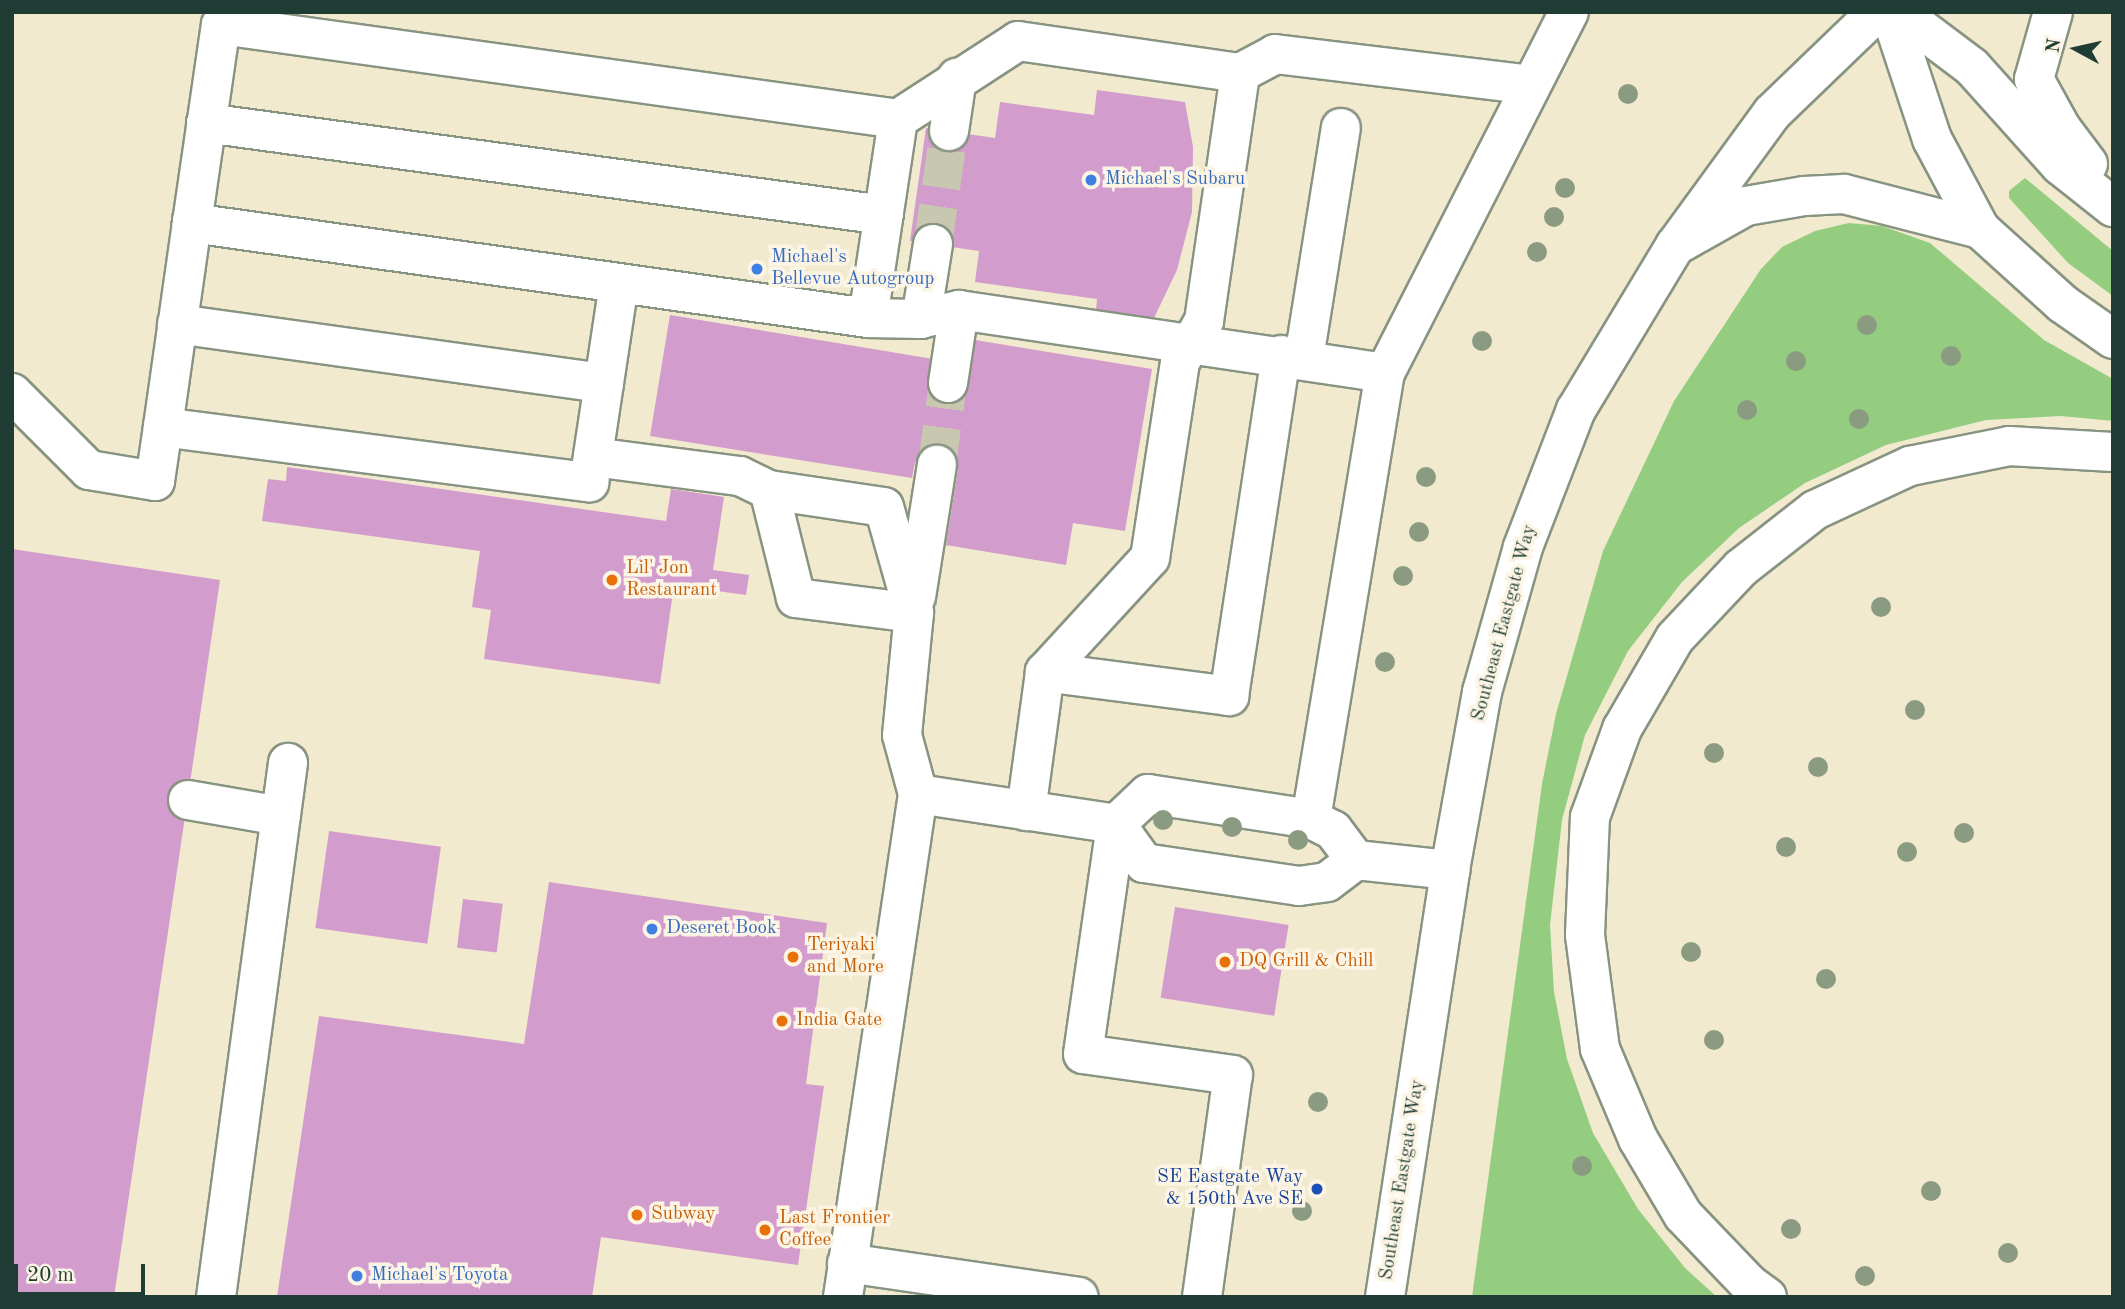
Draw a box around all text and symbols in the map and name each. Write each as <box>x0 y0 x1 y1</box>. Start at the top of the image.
north arrow <box>2041 14 2111 84</box>
text: N <box>2044 37 2065 55</box>
place label: Michael's Subaru <box>1105 169 1245 191</box>
marker: Michael's Subaru <box>1083 172 1099 188</box>
place label: Michael's Bellevue Autogroup <box>771 247 934 291</box>
marker: Michael's Bellevue Autogroup <box>749 261 765 277</box>
street label: Southeast Eastgate Way <box>1468 522 1542 724</box>
place label: Lil' Jon Restaurant <box>626 558 717 602</box>
marker: Lil' Jon Restaurant <box>604 572 620 588</box>
place label: Deseret Book <box>666 918 777 940</box>
marker: Deseret Book <box>644 921 660 937</box>
place label: Teriyaki and More <box>807 935 884 979</box>
marker: Teriyaki and More <box>785 949 801 965</box>
place label: DQ Grill & Chill <box>1239 951 1373 973</box>
marker: DQ Grill & Chill <box>1217 954 1233 970</box>
place label: India Gate <box>796 1010 882 1032</box>
marker: India Gate <box>774 1013 790 1029</box>
street label: Southeast Eastgate Way <box>1376 1078 1430 1282</box>
place label: SE Eastgate Way & 150th Ave SE <box>1157 1167 1303 1211</box>
marker: SE Eastgate Way & 150th Ave SE <box>1309 1181 1325 1197</box>
place label: Subway <box>651 1204 716 1226</box>
marker: Subway <box>629 1207 645 1223</box>
place label: Last Frontier Coffee <box>779 1208 890 1252</box>
marker: Last Frontier Coffee <box>757 1222 773 1238</box>
scale bar <box>18 1250 149 1294</box>
text: 20 m <box>27 1265 74 1286</box>
place label: Michael's Toyota <box>371 1265 508 1287</box>
marker: Michael's Toyota <box>349 1268 365 1284</box>

